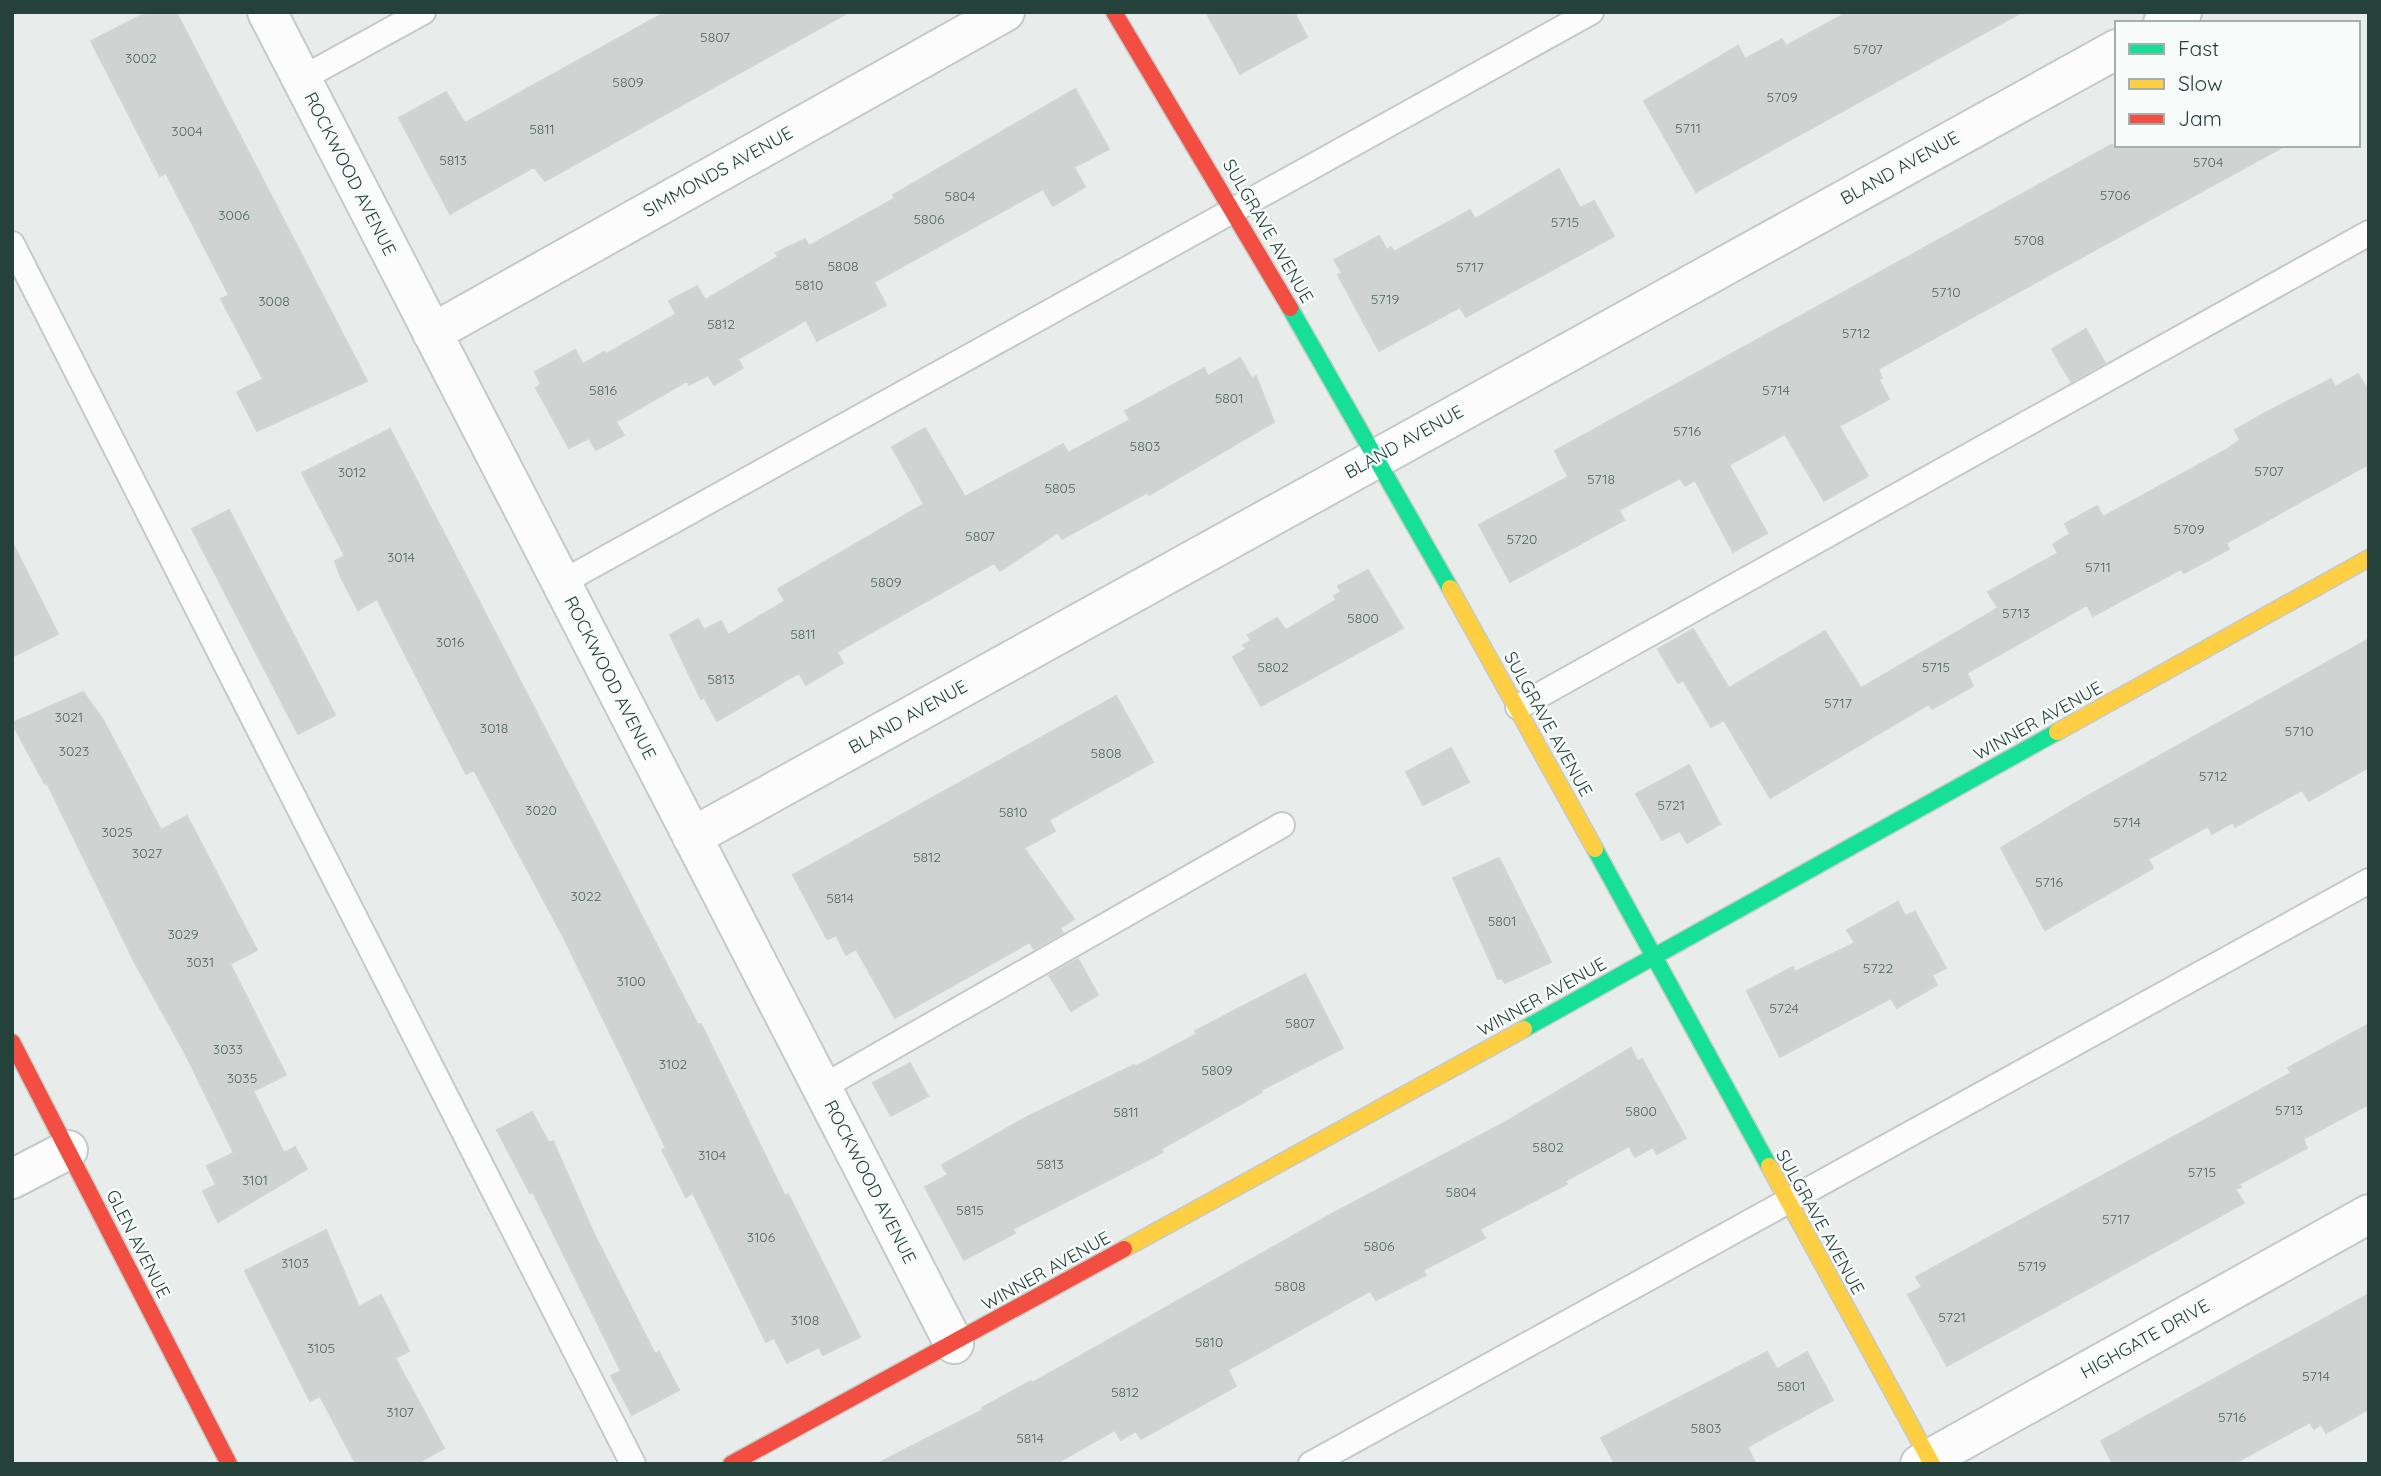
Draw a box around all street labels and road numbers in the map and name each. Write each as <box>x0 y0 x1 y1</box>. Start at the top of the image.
street label: ROCKWOOD AVENUE <box>299 88 402 259</box>
street label: SIMMONDS AVENUE <box>639 121 797 222</box>
street label: BLAND AVENUE <box>1836 125 1963 210</box>
street label: SULGRAVE AVENUE <box>1218 155 1319 307</box>
street label: BLAND AVENUE <box>1340 399 1467 484</box>
street label: ROCKWOOD AVENUE <box>559 592 662 763</box>
street label: SULGRAVE AVENUE <box>1499 647 1598 800</box>
street label: BLAND AVENUE <box>844 674 971 759</box>
street label: WINNER AVENUE <box>1969 676 2106 765</box>
street label: WINNER AVENUE <box>1473 952 1610 1041</box>
street label: ROCKWOOD AVENUE <box>819 1096 922 1267</box>
street label: SULGRAVE AVENUE <box>1771 1145 1870 1298</box>
street label: GLEN AVENUE <box>101 1186 176 1302</box>
street label: WINNER AVENUE <box>977 1226 1114 1315</box>
street label: HIGHGATE DRIVE <box>2076 1294 2213 1384</box>

